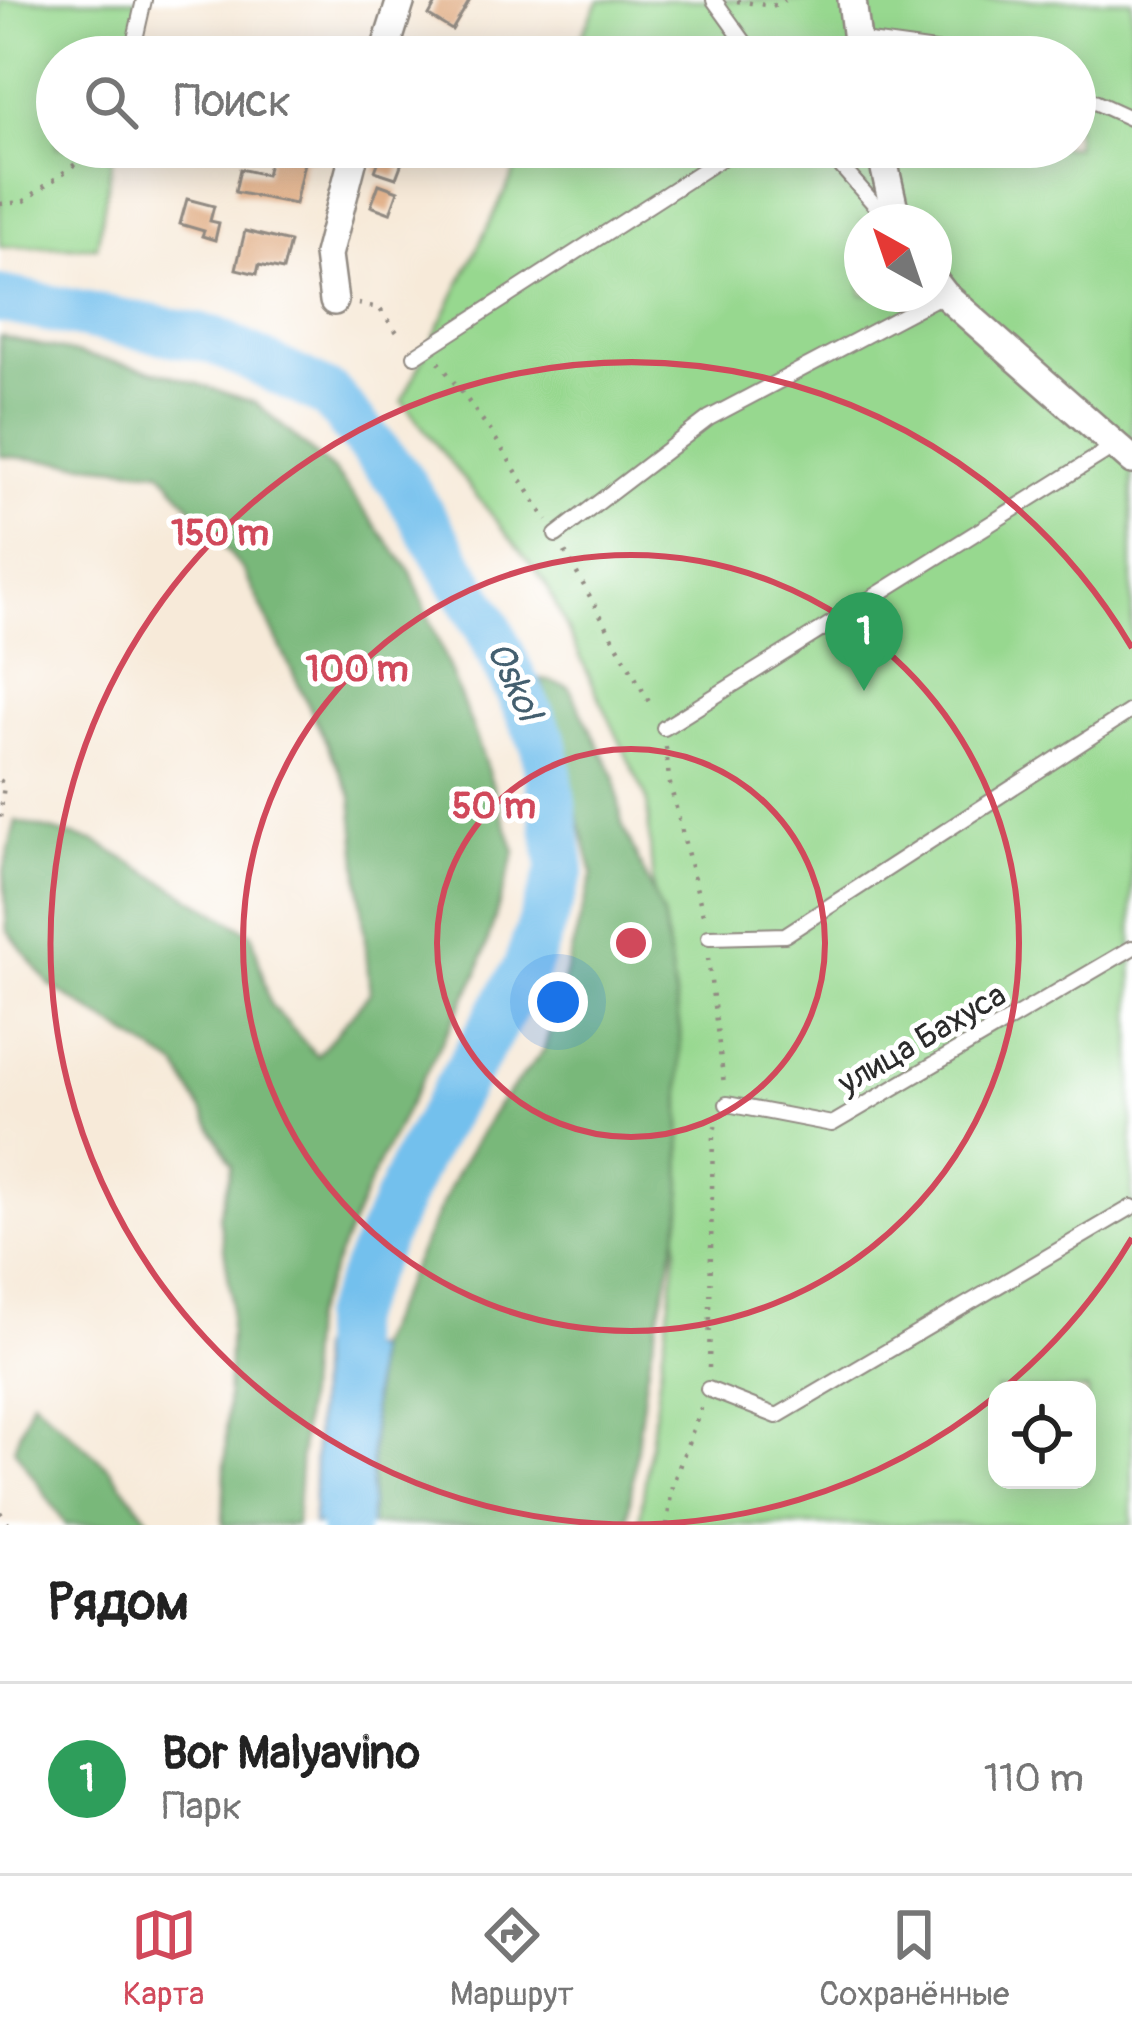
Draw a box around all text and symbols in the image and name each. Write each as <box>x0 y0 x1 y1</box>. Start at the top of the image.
search box <box>36 36 1096 168</box>
icon: search <box>78 69 144 135</box>
text: Поиск <box>174 74 291 130</box>
north arrow <box>844 204 952 312</box>
text: 150 m <box>171 511 269 556</box>
pin: 1 <box>825 592 903 691</box>
water label: Oskol <box>476 634 553 731</box>
text: 100 m <box>305 647 409 692</box>
text: 50 m <box>452 784 536 829</box>
centre of rings <box>610 922 652 964</box>
your location <box>528 972 588 1032</box>
street label: улица Бахуса <box>830 974 1013 1104</box>
map controls <box>988 1381 1096 1489</box>
button: locate <box>988 1381 1096 1489</box>
text: Рядом <box>48 1571 189 1635</box>
text: Bor Malyavino <box>162 1726 420 1782</box>
text: 1 <box>79 1754 95 1803</box>
text: 110 m <box>984 1754 1084 1803</box>
text: Парк <box>162 1782 242 1831</box>
tab: Карта <box>123 1902 204 2015</box>
tab: Маршрут <box>450 1902 574 2015</box>
tab: Сохранённые <box>819 1902 1009 2015</box>

